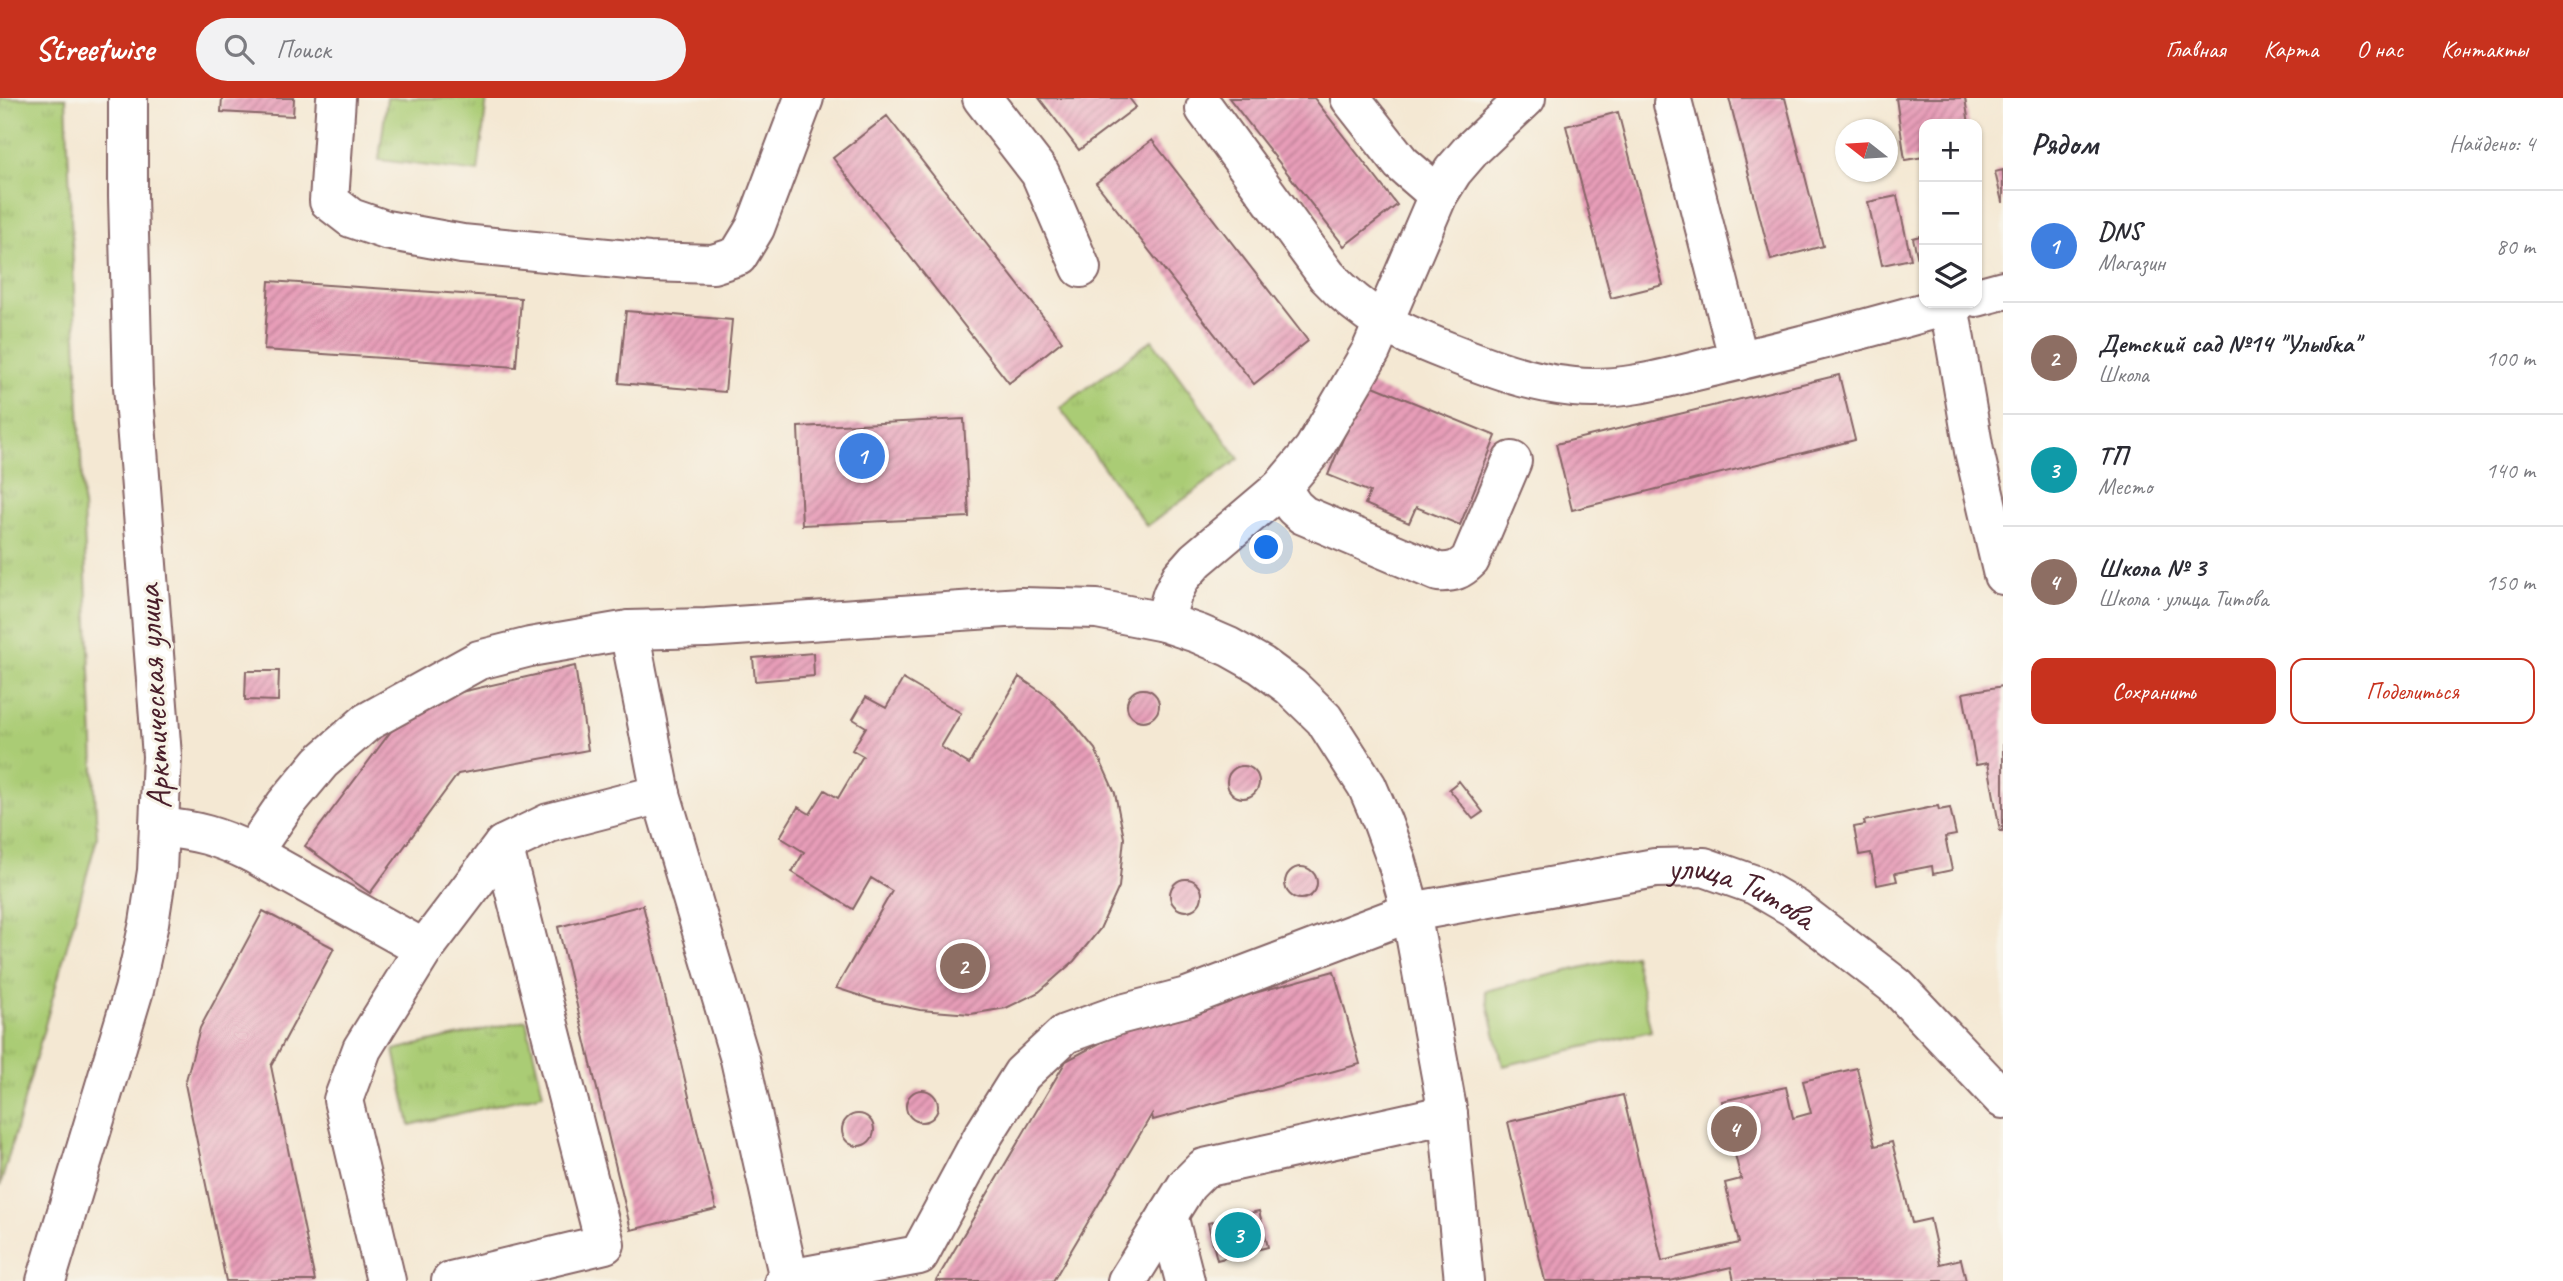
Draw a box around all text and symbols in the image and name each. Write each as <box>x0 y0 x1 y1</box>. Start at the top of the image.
search box <box>196 18 686 81</box>
text: Streetwise <box>35 28 154 70</box>
icon: search <box>220 30 258 68</box>
text: Поиск <box>276 33 331 66</box>
text: Главная <box>2165 34 2226 64</box>
text: Карта <box>2264 34 2318 64</box>
text: О нас <box>2356 34 2403 64</box>
text: Контакты <box>2441 34 2528 64</box>
north arrow <box>1835 119 1898 182</box>
map controls <box>1919 119 1982 308</box>
button: + <box>1919 119 1982 182</box>
text: Рядом <box>2031 125 2098 163</box>
text: Найдено: 4 <box>2449 129 2535 158</box>
button: − <box>1919 182 1982 245</box>
text: DNS <box>2098 215 2141 248</box>
text: 1 <box>2049 232 2059 261</box>
text: 80 m <box>2496 232 2535 261</box>
button: layers <box>1919 245 1982 308</box>
text: Магазин <box>2098 248 2165 277</box>
text: Детский сад №14 "Улыбка" <box>2098 327 2359 360</box>
text: 2 <box>2049 344 2059 373</box>
text: 100 m <box>2486 344 2535 373</box>
text: Школа <box>2098 360 2149 389</box>
pin: 1 <box>839 430 885 482</box>
text: ТП <box>2098 439 2127 472</box>
text: 3 <box>2049 456 2059 485</box>
text: 140 m <box>2486 456 2535 485</box>
text: Место <box>2098 472 2152 501</box>
your location <box>1249 530 1283 564</box>
text: Школа № 3 <box>2098 551 2206 584</box>
text: 4 <box>2049 568 2059 597</box>
text: 150 m <box>2486 568 2535 597</box>
street label: Арктическая улица <box>125 581 182 811</box>
text: Школа · улица Титова <box>2098 584 2268 613</box>
button: Сохранить <box>2031 658 2276 724</box>
button: Поделиться <box>2290 658 2535 724</box>
street label: улица Титова <box>1665 845 1827 941</box>
pin: 2 <box>940 940 986 992</box>
pin: 4 <box>1711 1103 1757 1155</box>
pin: 3 <box>1215 1209 1261 1261</box>

